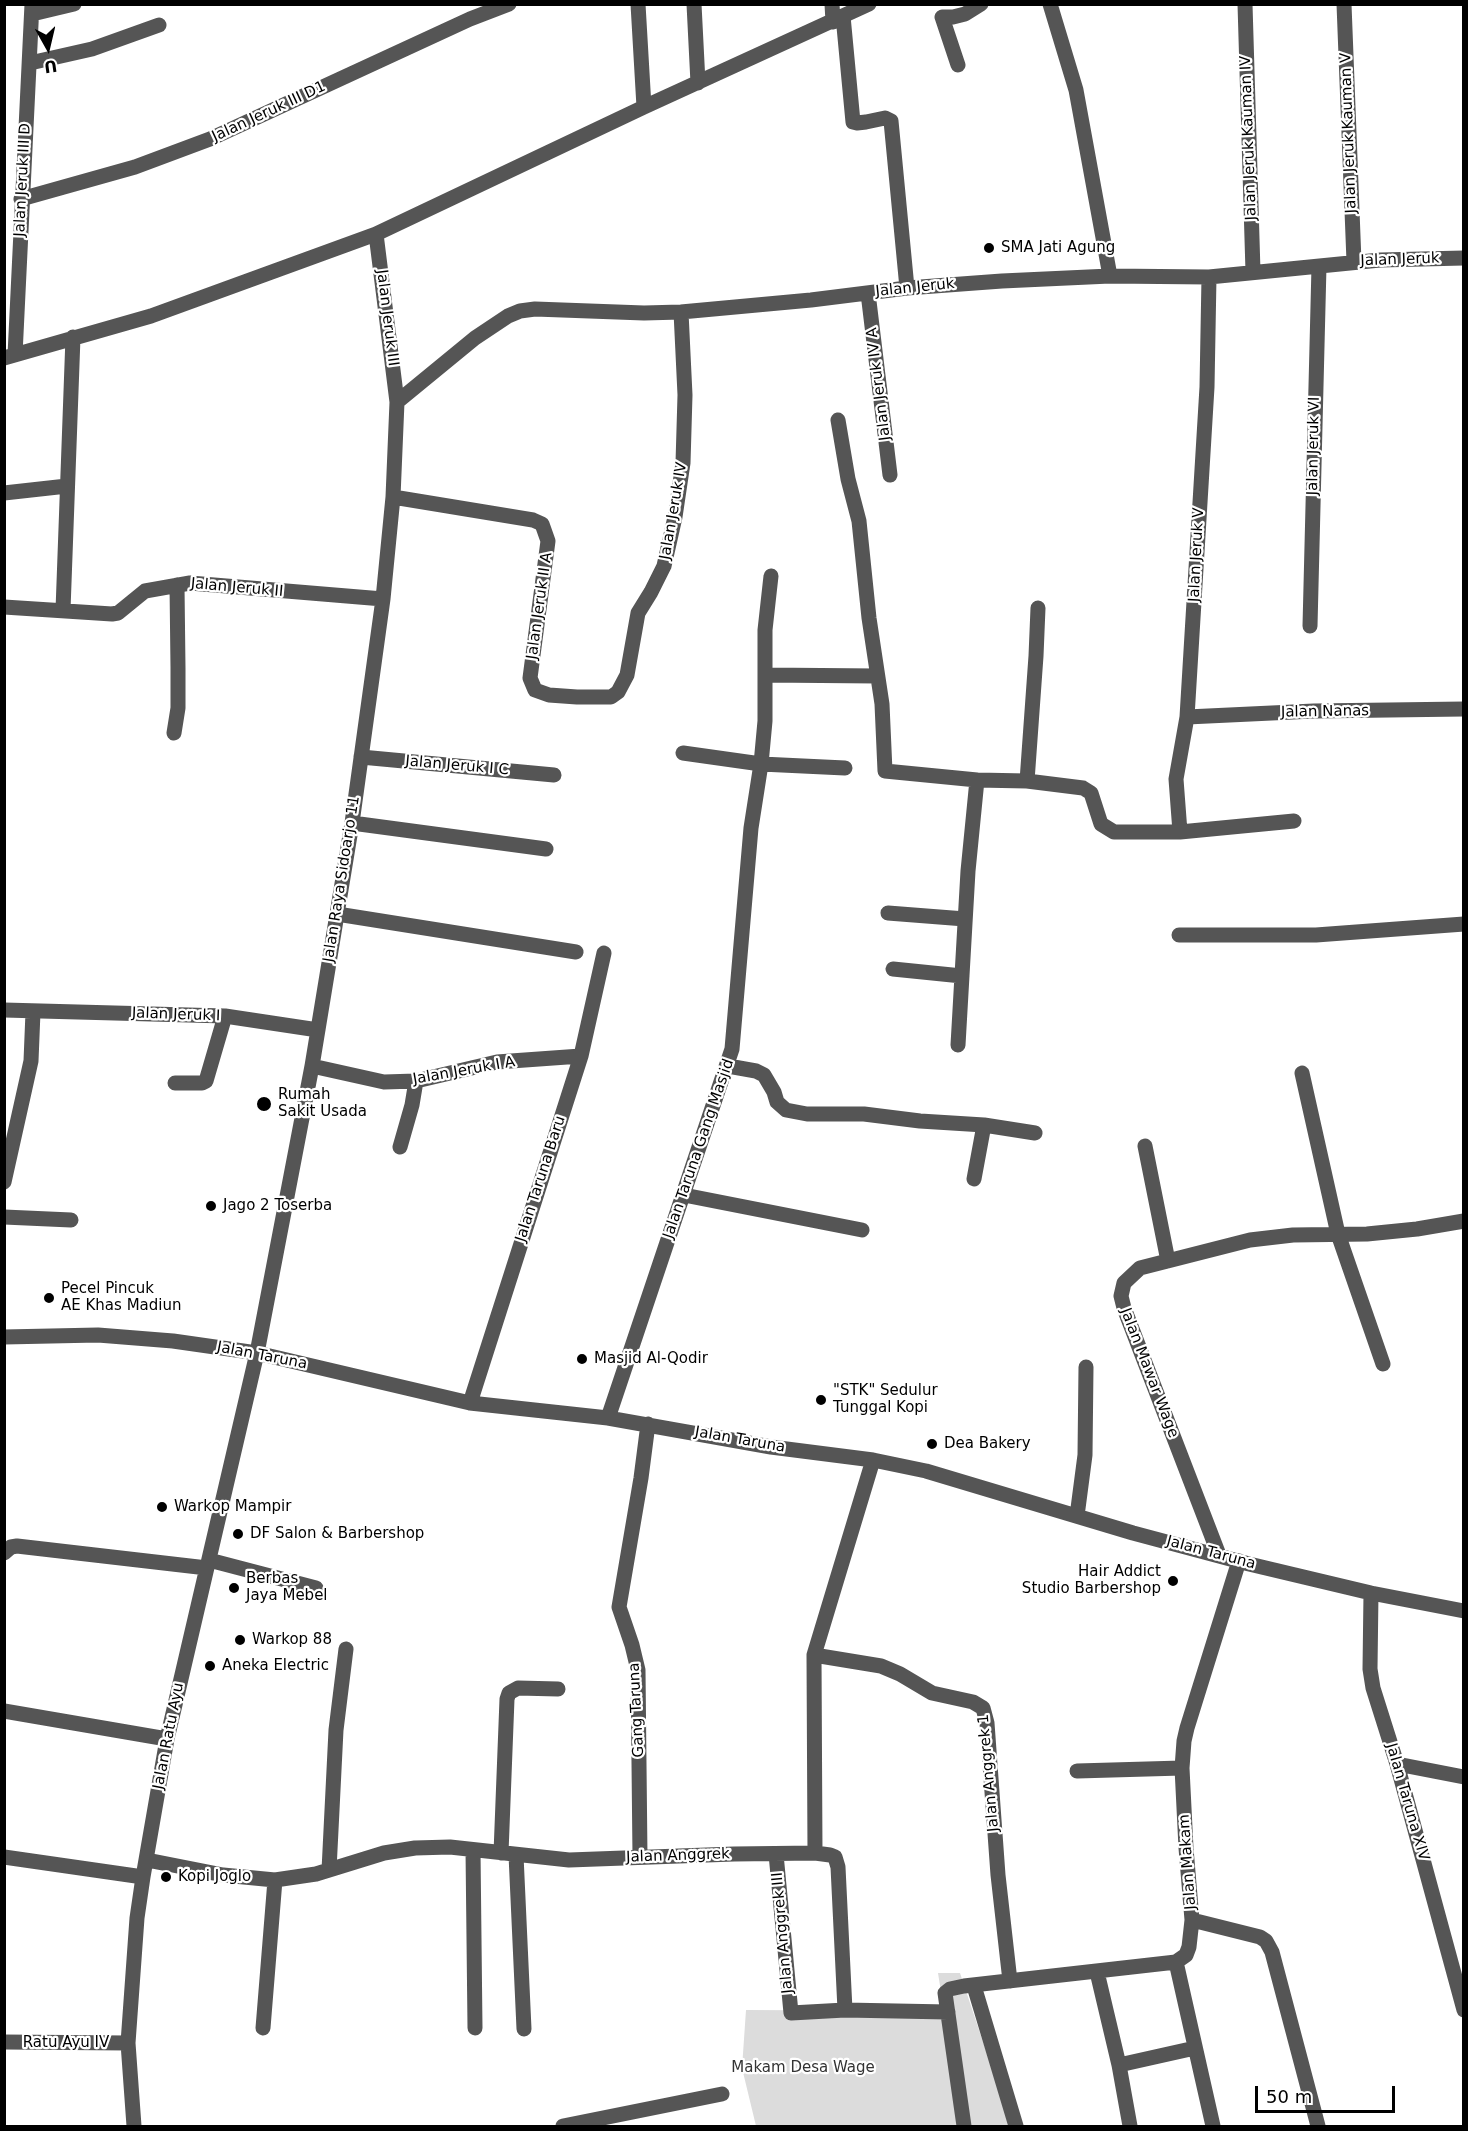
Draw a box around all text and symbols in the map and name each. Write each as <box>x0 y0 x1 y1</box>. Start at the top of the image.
north arrow <box>18 18 78 78</box>
street label: Jalan Jeruk Kauman V <box>1337 52 1361 214</box>
street label: Jalan Jeruk Kauman IV <box>1237 55 1261 221</box>
text: U <box>43 56 58 77</box>
street label: Jalan Jeruk III D1 <box>209 78 329 146</box>
street label: Jalan Jeruk III D <box>11 123 35 237</box>
place label: SMA Jati Agung <box>1001 239 1115 257</box>
marker: SMA Jati Agung <box>982 241 996 255</box>
street label: Jalan Jeruk <box>1360 250 1440 270</box>
street label: Jalan Jeruk III <box>372 269 402 367</box>
street label: Jalan Jeruk <box>875 275 955 301</box>
street label: Jalan Jeruk IV A <box>863 326 895 442</box>
street label: Jalan Jeruk VI <box>1304 396 1324 496</box>
street label: Jalan Jeruk IV <box>657 461 691 561</box>
street label: Jalan Jeruk V <box>1186 507 1208 603</box>
street label: Jalan Jeruk II A <box>524 551 556 661</box>
street label: Jalan Jeruk II <box>190 575 284 601</box>
street label: Jalan Nanas <box>1281 702 1369 722</box>
street label: Jalan Jeruk I C <box>405 753 509 779</box>
street label: Jalan Raya Sidoarjo 11 <box>320 794 364 964</box>
street label: Jalan Jeruk I <box>131 1004 221 1026</box>
street label: Jalan Jeruk I A <box>411 1053 517 1089</box>
street label: Jalan Taruna Gang Masjid <box>660 1057 738 1241</box>
place label: Rumah Sakit Usada <box>278 1086 367 1121</box>
marker: Rumah Sakit Usada <box>255 1095 273 1113</box>
street label: Jalan Taruna Baru <box>512 1114 570 1244</box>
place label: Jago 2 Toserba <box>223 1197 332 1215</box>
marker: Jago 2 Toserba <box>204 1199 218 1213</box>
place label: Pecel Pincuk AE Khas Madiun <box>61 1280 181 1315</box>
marker: Pecel Pincuk AE Khas Madiun <box>42 1291 56 1305</box>
street label: Jalan Mawar Wage <box>1116 1306 1182 1440</box>
street label: Jalan Taruna <box>215 1338 309 1374</box>
place label: Masjid Al-Qodir <box>594 1350 708 1368</box>
marker: Masjid Al-Qodir <box>575 1352 589 1366</box>
place label: "STK" Sedulur Tunggal Kopi <box>833 1382 938 1417</box>
marker: "STK" Sedulur Tunggal Kopi <box>814 1393 828 1407</box>
street label: Jalan Taruna <box>693 1423 787 1457</box>
place label: Dea Bakery <box>944 1435 1031 1453</box>
marker: Dea Bakery <box>925 1437 939 1451</box>
place label: Warkop Mampir <box>174 1498 291 1516</box>
marker: Warkop Mampir <box>155 1500 169 1514</box>
place label: DF Salon & Barbershop <box>250 1525 424 1543</box>
marker: DF Salon & Barbershop <box>231 1527 245 1541</box>
street label: Jalan Taruna <box>1164 1532 1258 1574</box>
place label: Hair Addict Studio Barbershop <box>1022 1563 1161 1598</box>
place label: Berbas Jaya Mebel <box>246 1570 328 1605</box>
marker: Hair Addict Studio Barbershop <box>1166 1574 1180 1588</box>
marker: Berbas Jaya Mebel <box>227 1581 241 1595</box>
place label: Warkop 88 <box>252 1631 332 1649</box>
marker: Warkop 88 <box>233 1633 247 1647</box>
place label: Aneka Electric <box>222 1657 329 1675</box>
marker: Aneka Electric <box>203 1659 217 1673</box>
street label: Gang Taruna <box>626 1662 648 1758</box>
street label: Jalan Ratu Ayu <box>150 1681 188 1791</box>
street label: Jalan Anggrek 1 <box>975 1713 1003 1833</box>
street label: Jalan Taruna XIV <box>1382 1741 1432 1863</box>
street label: Jalan Makam <box>1176 1814 1200 1910</box>
street label: Jalan Anggrek <box>626 1845 730 1867</box>
place label: Kopi Joglo <box>178 1868 251 1886</box>
marker: Kopi Joglo <box>159 1870 173 1884</box>
street label: Jalan Anggrek III <box>769 1872 797 1994</box>
street label: Ratu Ayu IV <box>23 2034 109 2052</box>
park label: Makam Desa Wage <box>731 2059 875 2077</box>
scale bar <box>1258 2074 1398 2112</box>
text: 50 m <box>1266 2086 1312 2107</box>

